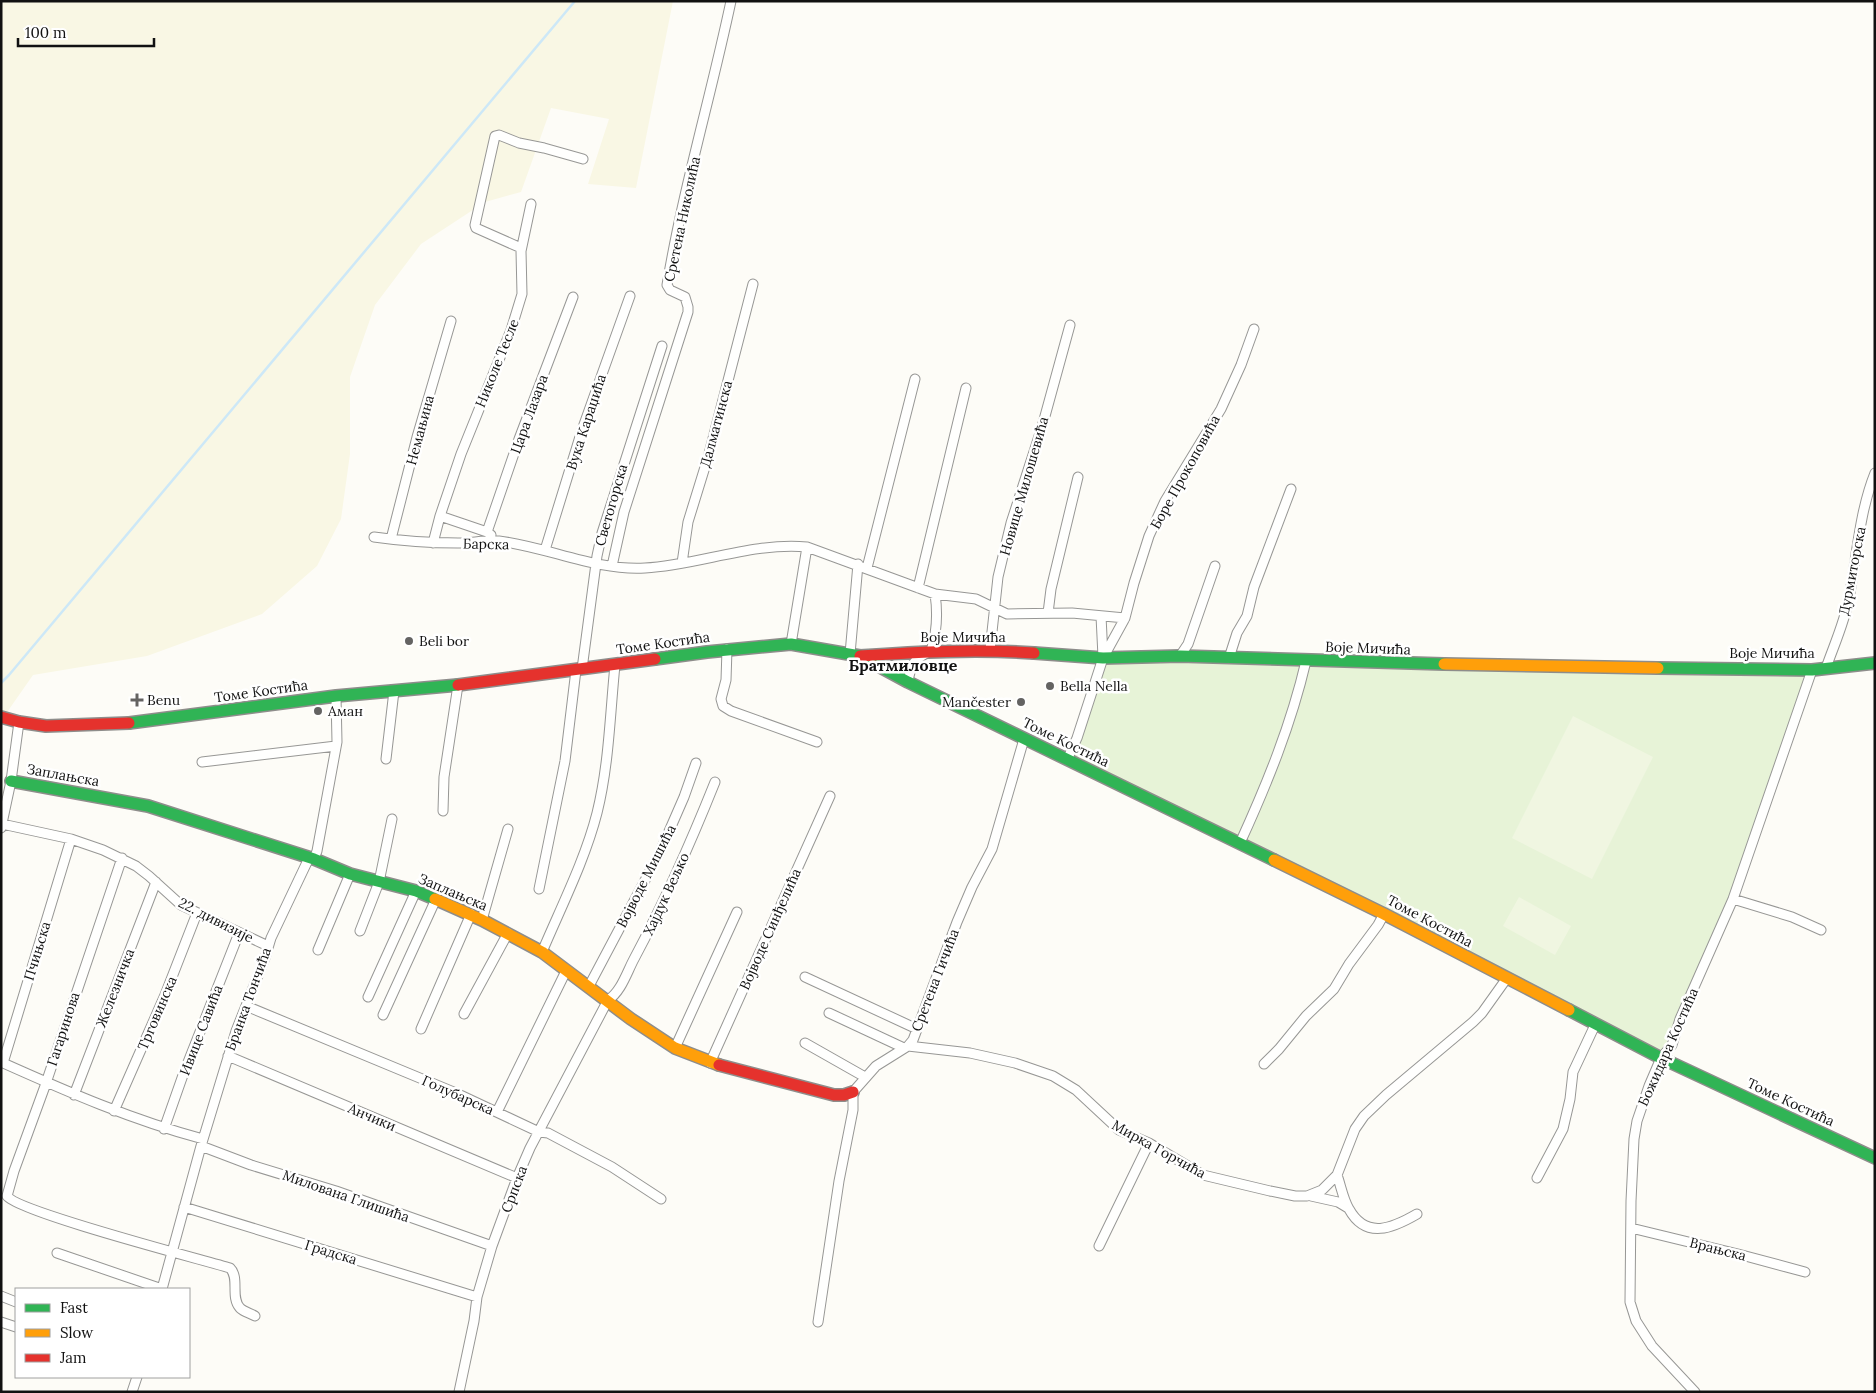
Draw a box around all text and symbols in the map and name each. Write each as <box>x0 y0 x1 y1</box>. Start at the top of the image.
scale bar <box>18 15 154 47</box>
text: 100 m <box>25 23 66 42</box>
street label: Сретена Николића <box>660 155 704 283</box>
street label: Николе Тесле <box>471 316 523 410</box>
street label: Цара Лазара <box>506 372 552 456</box>
street label: Вука Караџића <box>562 372 610 472</box>
street label: Далматинска <box>696 379 736 469</box>
street label: Немањина <box>402 393 438 467</box>
street label: Боре Прокоповића <box>1146 412 1224 532</box>
street label: Новице Милошевића <box>996 414 1052 558</box>
street label: Светогорска <box>591 462 631 548</box>
street label: Дурмиторска <box>1835 525 1869 617</box>
street label: Барска <box>463 535 509 553</box>
street label: Томе Костића <box>615 628 711 658</box>
street label: Воје Мичића <box>920 628 1006 646</box>
place label: Beli bor <box>419 632 469 650</box>
marker: Beli bor <box>403 635 415 647</box>
street label: Воје Мичића <box>1325 638 1411 658</box>
street label: Воје Мичића <box>1729 644 1815 662</box>
district label: Братмиловце <box>849 655 958 675</box>
street label: Томе Костића <box>213 676 309 706</box>
place label: Bella Nella <box>1060 677 1128 695</box>
marker: Bella Nella <box>1044 680 1056 692</box>
place label: Benu <box>147 691 180 709</box>
place label: Mančester <box>942 693 1011 711</box>
marker: Benu <box>131 694 143 706</box>
marker: Mančester <box>1015 696 1027 708</box>
place label: Аман <box>327 702 363 720</box>
marker: Аман <box>312 705 324 717</box>
street label: Томе Костића <box>1020 713 1112 771</box>
street label: Заплањска <box>25 760 101 790</box>
street label: Војводе Мишића <box>612 821 680 931</box>
street label: Хајдук Вељко <box>639 850 693 938</box>
street label: Војводе Синђелића <box>735 865 805 993</box>
street label: Заплањска <box>416 869 490 915</box>
street label: Томе Костића <box>1384 891 1476 951</box>
street label: 22. дивизије <box>176 893 257 947</box>
street label: Пчињска <box>20 919 54 983</box>
street label: Сретена Гичића <box>907 926 963 1034</box>
street label: Бранка Тончића <box>221 945 275 1053</box>
street label: Железничка <box>92 946 138 1030</box>
street label: Трговинска <box>133 973 181 1053</box>
street label: Ивице Савића <box>175 982 227 1078</box>
street label: Божидара Костића <box>1634 985 1702 1109</box>
street label: Гагаринова <box>43 990 83 1068</box>
street label: Голубарска <box>419 1071 497 1119</box>
street label: Томе Костића <box>1744 1074 1838 1130</box>
street label: Анчики <box>344 1098 399 1135</box>
street label: Мирка Горчића <box>1109 1116 1209 1182</box>
street label: Српска <box>497 1163 531 1215</box>
street label: Милована Глишића <box>280 1166 412 1226</box>
street label: Врањска <box>1688 1233 1748 1265</box>
street label: Градска <box>303 1236 359 1268</box>
legend <box>15 1288 190 1378</box>
text: Fast <box>60 1298 88 1317</box>
text: Slow <box>60 1323 93 1342</box>
text: Jam <box>59 1348 87 1367</box>

